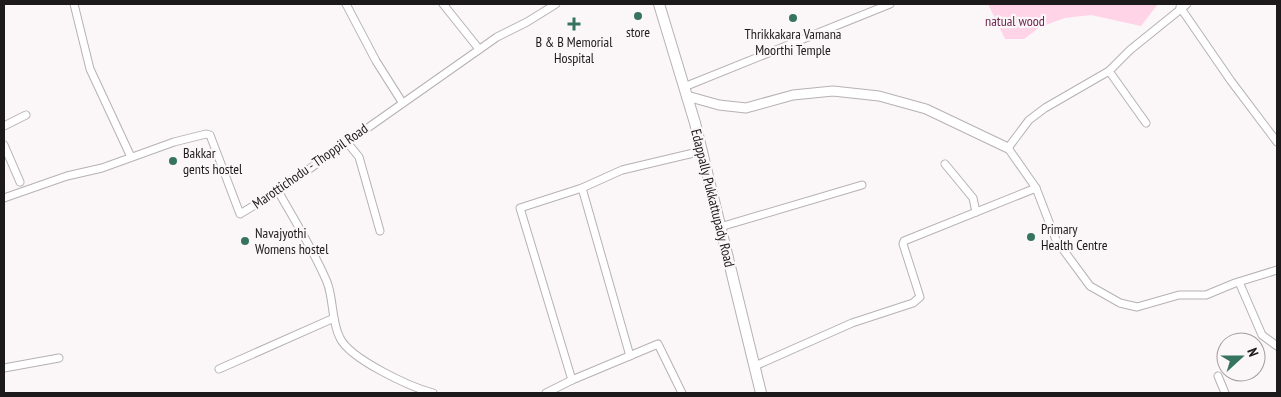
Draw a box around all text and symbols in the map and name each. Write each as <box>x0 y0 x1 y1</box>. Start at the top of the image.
marker: store <box>632 10 644 22</box>
marker: Thrikkakara Vamana Moorthi Temple <box>787 12 799 24</box>
park label: natual wood <box>985 12 1045 30</box>
marker: B & B Memorial Hospital <box>567 17 581 31</box>
place label: store <box>626 23 650 41</box>
place label: Thrikkakara Vamana Moorthi Temple <box>745 25 841 59</box>
place label: B & B Memorial Hospital <box>536 33 613 67</box>
street label: Marottichodu - Thoppil Road <box>249 119 371 213</box>
street label: Edappally Pukkattupady Road <box>687 127 739 269</box>
place label: Bakkar gents hostel <box>183 144 243 178</box>
marker: Bakkar gents hostel <box>167 155 179 167</box>
place label: Primary Health Centre <box>1041 220 1108 254</box>
place label: Navajyothi Womens hostel <box>255 224 329 258</box>
marker: Primary Health Centre <box>1025 231 1037 243</box>
marker: Navajyothi Womens hostel <box>239 235 251 247</box>
north arrow <box>1216 332 1266 382</box>
text: N <box>1243 346 1263 359</box>

